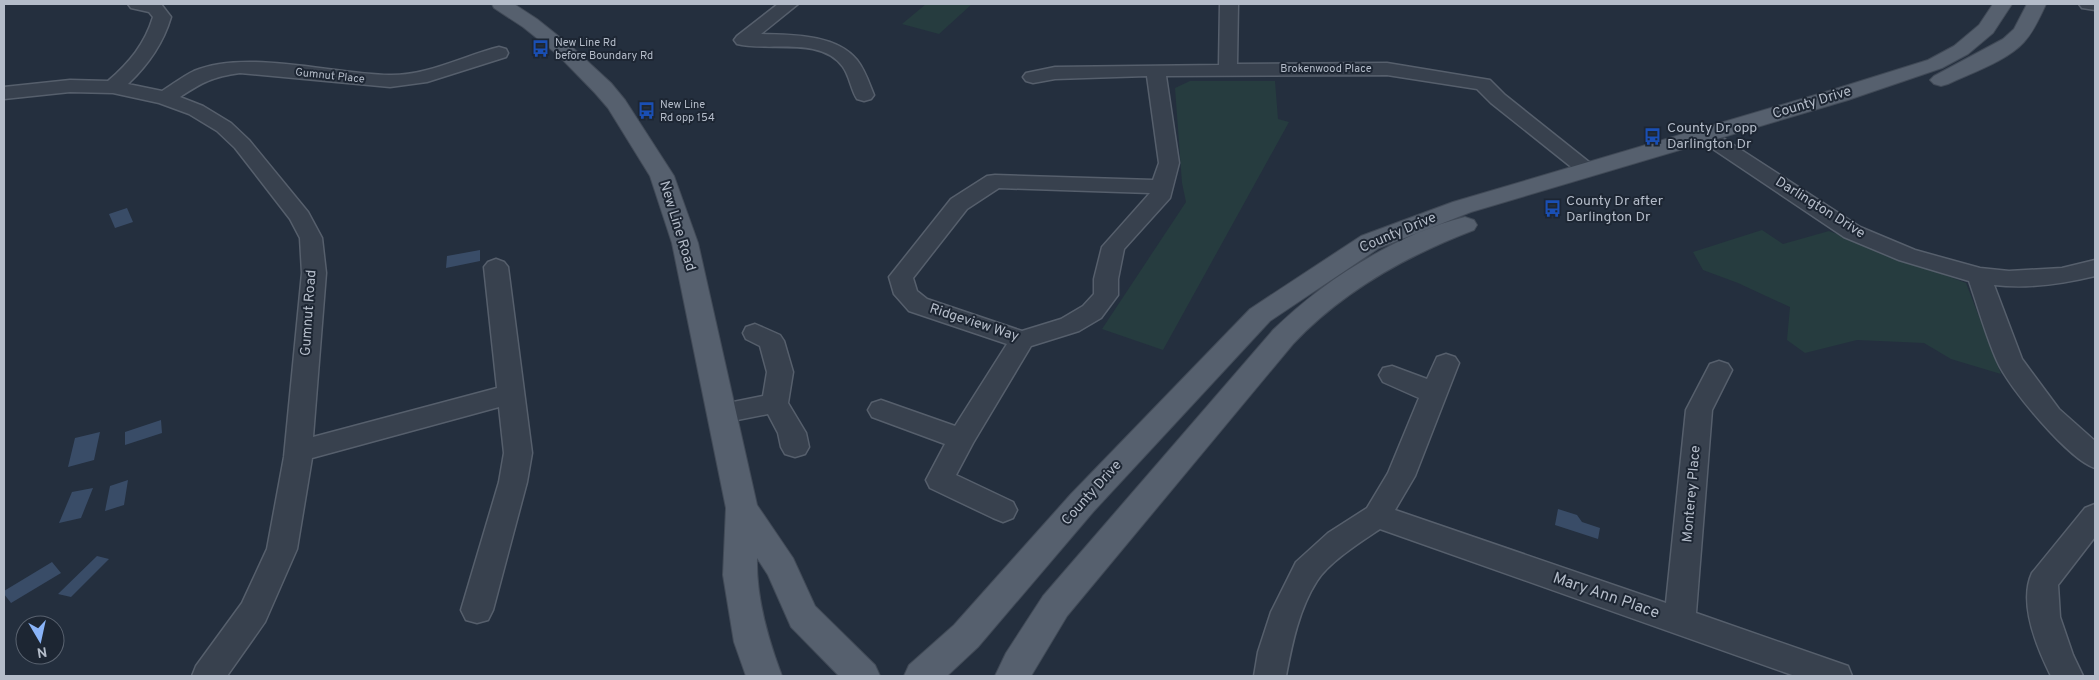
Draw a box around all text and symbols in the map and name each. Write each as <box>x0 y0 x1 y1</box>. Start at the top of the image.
place label: New Line Rd before Boundary Rd <box>555 36 653 63</box>
bus stop icon: New Line Rd before Boundary Rd <box>531 39 551 59</box>
street label: Brokenwood Place <box>1280 62 1372 76</box>
street label: Gumnut Place <box>295 65 365 87</box>
street label: County Drive <box>1771 83 1853 123</box>
place label: New Line Rd opp 154 <box>660 98 715 125</box>
bus stop icon: New Line Rd opp 154 <box>636 101 656 121</box>
place label: County Dr opp Darlington Dr <box>1667 120 1757 153</box>
bus stop icon: County Dr opp Darlington Dr <box>1643 126 1663 146</box>
street label: Darlington Drive <box>1772 174 1868 242</box>
street label: New Line Road <box>655 179 699 273</box>
place label: County Dr after Darlington Dr <box>1566 193 1664 226</box>
bus stop icon: County Dr after Darlington Dr <box>1542 199 1562 219</box>
street label: County Drive <box>1357 209 1439 257</box>
street label: Gumnut Road <box>298 269 320 357</box>
street label: Ridgeview Way <box>927 301 1021 345</box>
street label: Monterey Place <box>1679 445 1705 543</box>
street label: County Drive <box>1058 457 1126 529</box>
street label: Mary Ann Place <box>1550 568 1662 624</box>
north arrow <box>15 615 65 665</box>
text: N <box>35 642 48 661</box>

